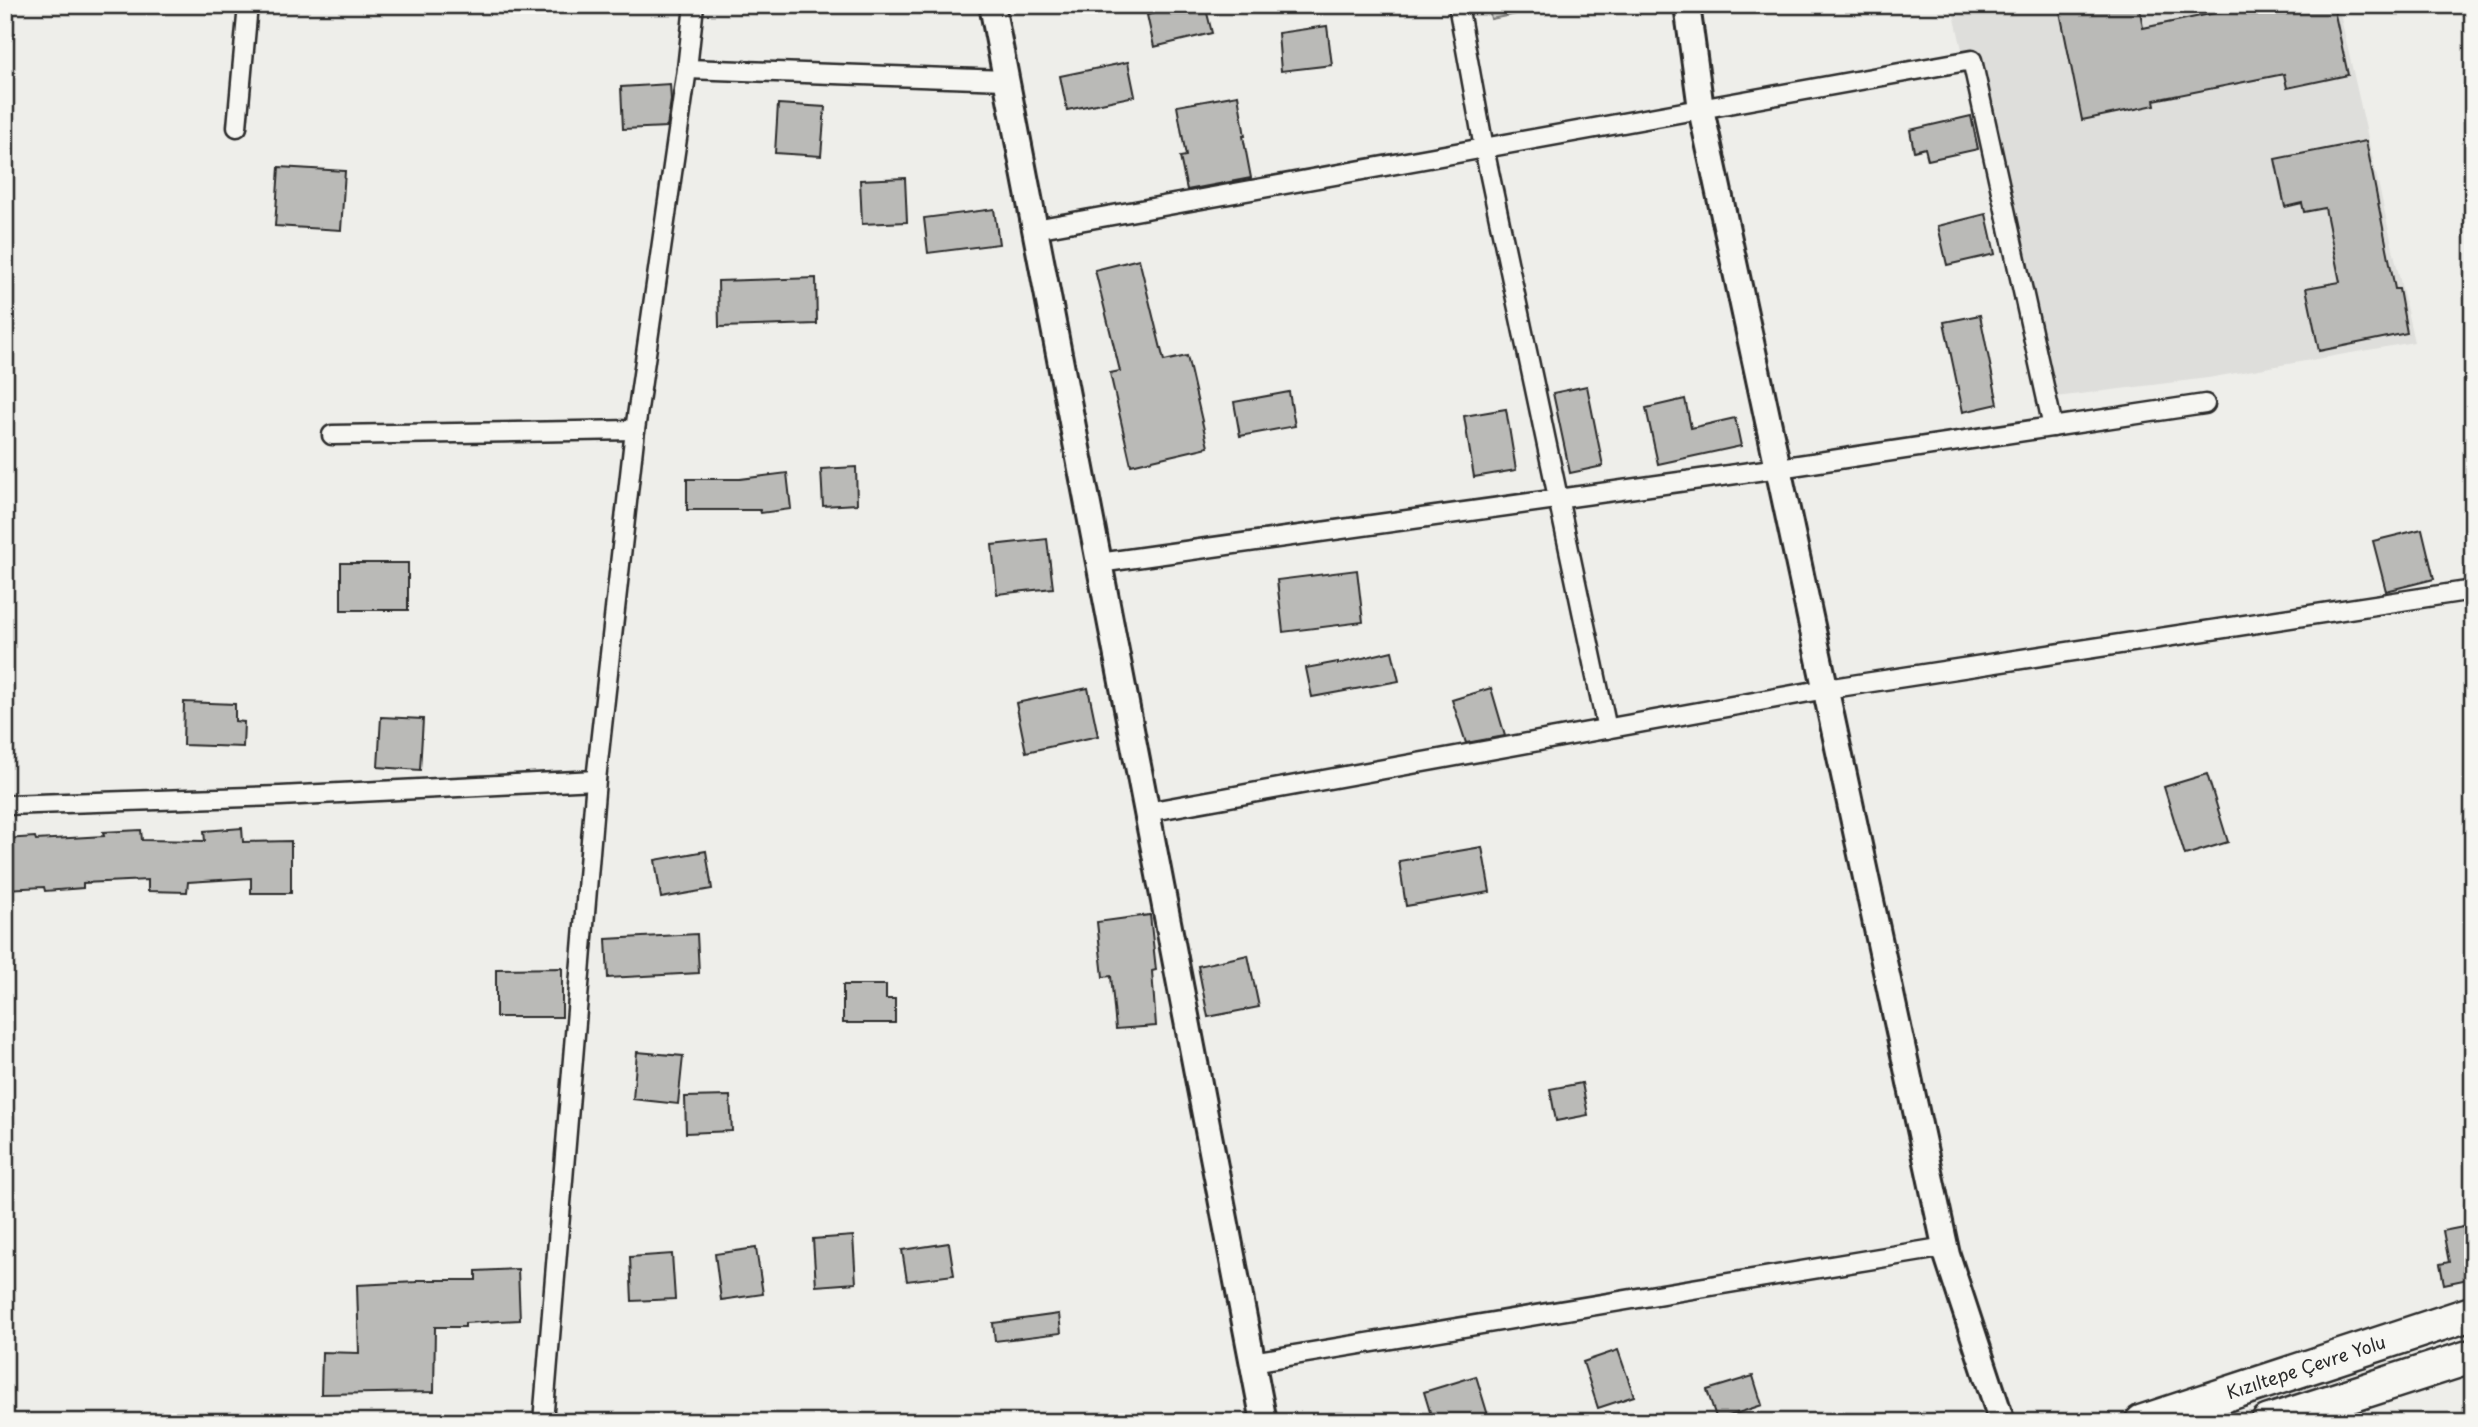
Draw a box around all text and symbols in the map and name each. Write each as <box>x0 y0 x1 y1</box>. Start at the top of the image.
street label: Kızıltepe Çevre Yolu <box>2223 1328 2389 1405</box>

